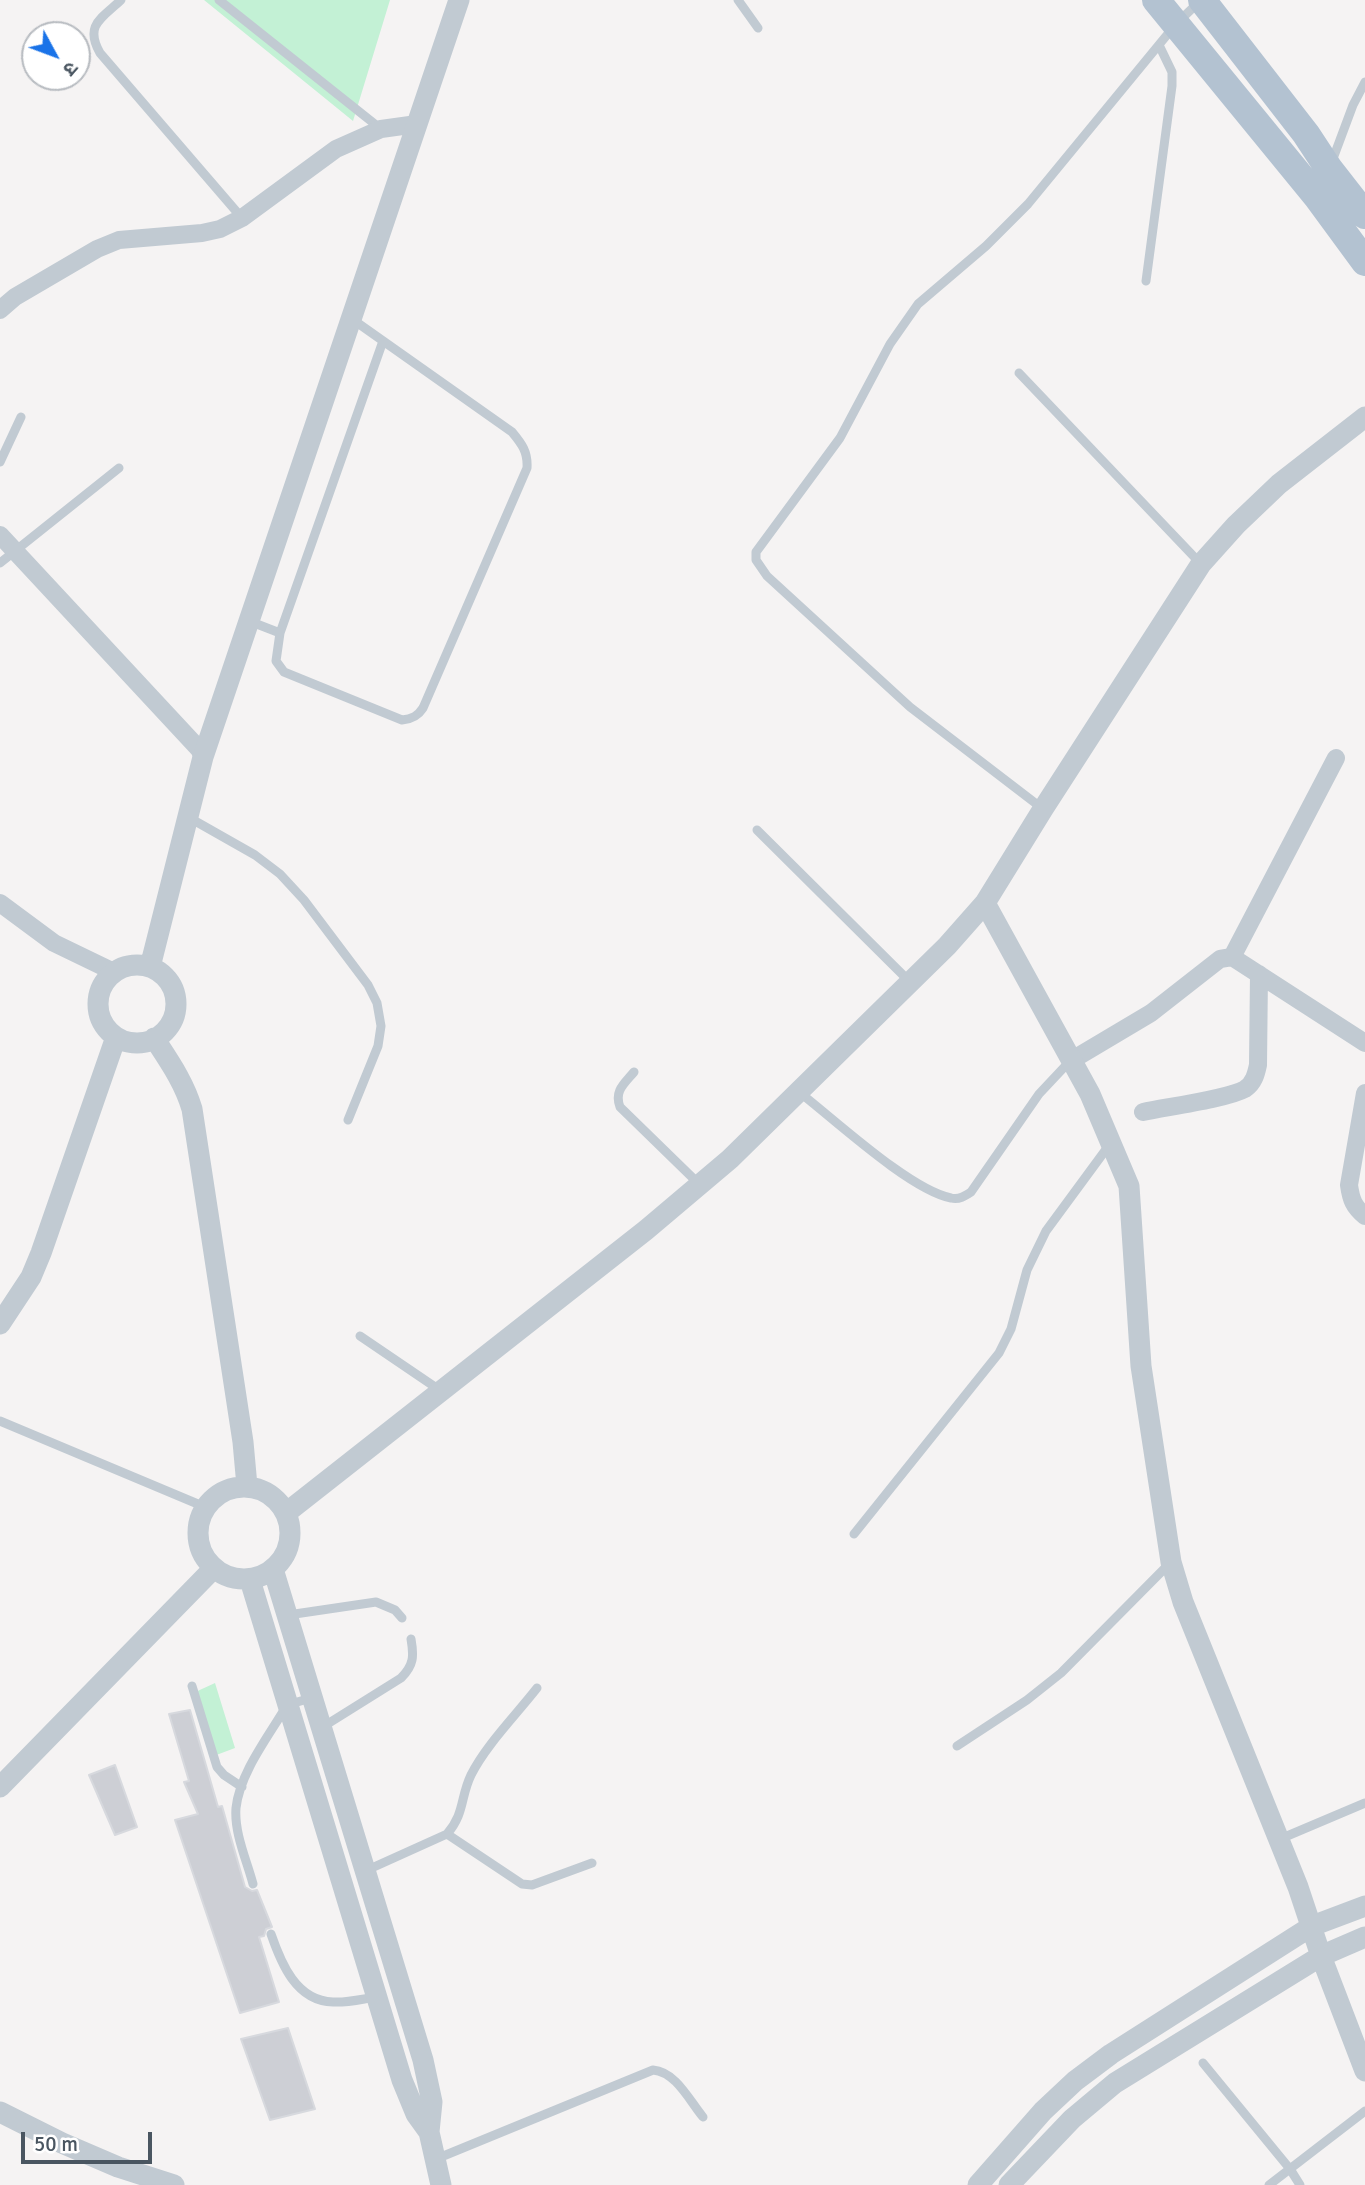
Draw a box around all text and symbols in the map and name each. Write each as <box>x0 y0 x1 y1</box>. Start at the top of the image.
north arrow <box>21 21 91 91</box>
text: उ <box>58 56 83 81</box>
scale bar <box>24 2118 156 2162</box>
text: 50 m <box>34 2131 78 2157</box>

